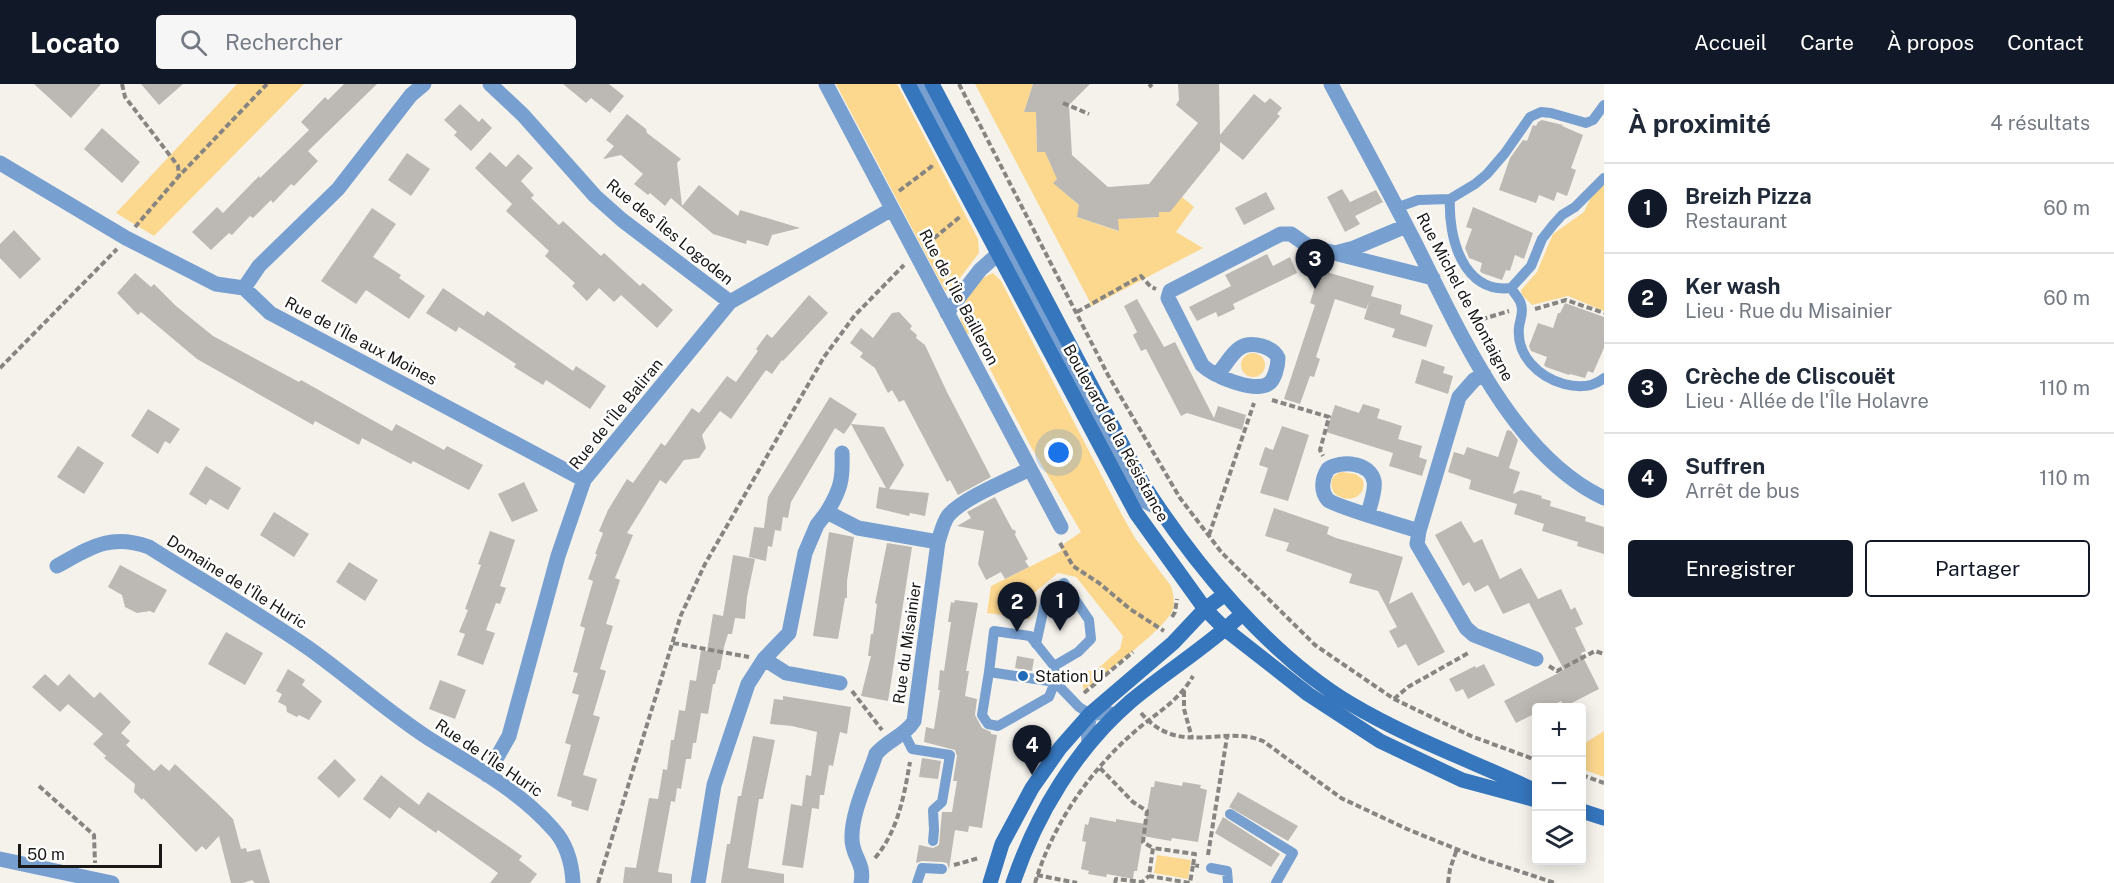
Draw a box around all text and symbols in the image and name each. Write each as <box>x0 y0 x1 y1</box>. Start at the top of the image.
search box <box>156 15 576 69</box>
text: Locato <box>30 26 120 59</box>
icon: search <box>177 26 210 59</box>
text: Rechercher <box>225 29 343 55</box>
text: Accueil <box>1694 30 1767 55</box>
text: Carte <box>1800 30 1854 55</box>
text: À propos <box>1887 30 1974 55</box>
text: Contact <box>2007 30 2084 55</box>
text: À proximité <box>1628 108 1771 139</box>
text: 4 résultats <box>1990 111 2090 135</box>
street label: Rue des Îles Logoden <box>603 174 738 289</box>
text: Breizh Pizza <box>1685 183 1812 209</box>
text: 1 <box>1643 196 1652 220</box>
text: 60 m <box>2043 196 2090 220</box>
text: Restaurant <box>1685 209 1787 233</box>
street label: Rue Michel de Montaigne <box>1412 210 1518 384</box>
street label: Rue de l'Île Bailleron <box>915 225 1004 368</box>
pin: 3 <box>1296 240 1334 289</box>
text: Ker wash <box>1685 273 1781 299</box>
text: 2 <box>1641 286 1654 310</box>
text: 60 m <box>2043 286 2090 310</box>
street label: Rue de l'Île aux Moines <box>282 292 441 389</box>
text: Lieu · Rue du Misainier <box>1685 299 1892 323</box>
street label: Boulevard de la Résistance <box>1059 341 1173 525</box>
street label: Rue de l'Île Baliran <box>565 354 667 473</box>
text: Crèche de Cliscouët <box>1685 363 1895 389</box>
text: 3 <box>1641 376 1654 400</box>
text: 110 m <box>2039 376 2090 400</box>
text: Lieu · Allée de l'Île Holavre <box>1685 389 1929 413</box>
your location <box>1044 438 1073 467</box>
text: Suffren <box>1685 453 1765 479</box>
text: 4 <box>1641 466 1654 490</box>
text: 110 m <box>2039 466 2090 490</box>
text: Arrêt de bus <box>1685 479 1800 503</box>
street label: Domaine de l'Île Huric <box>163 530 311 633</box>
button: Enregistrer <box>1628 540 1853 597</box>
button: Partager <box>1865 540 2090 597</box>
street label: Rue du Misainier <box>889 581 925 705</box>
pin: 2 <box>998 582 1036 632</box>
pin: 1 <box>1040 582 1080 631</box>
place label: Station U <box>1035 667 1104 686</box>
marker: Station U <box>1016 669 1030 683</box>
map controls <box>1532 703 1586 865</box>
button: + <box>1532 703 1586 757</box>
street label: Rue de l'Île Huric <box>432 714 547 801</box>
pin: 4 <box>1012 726 1052 775</box>
button: − <box>1532 757 1586 811</box>
button: layers <box>1532 811 1586 865</box>
scale bar <box>18 841 162 868</box>
text: 50 m <box>27 845 65 864</box>

